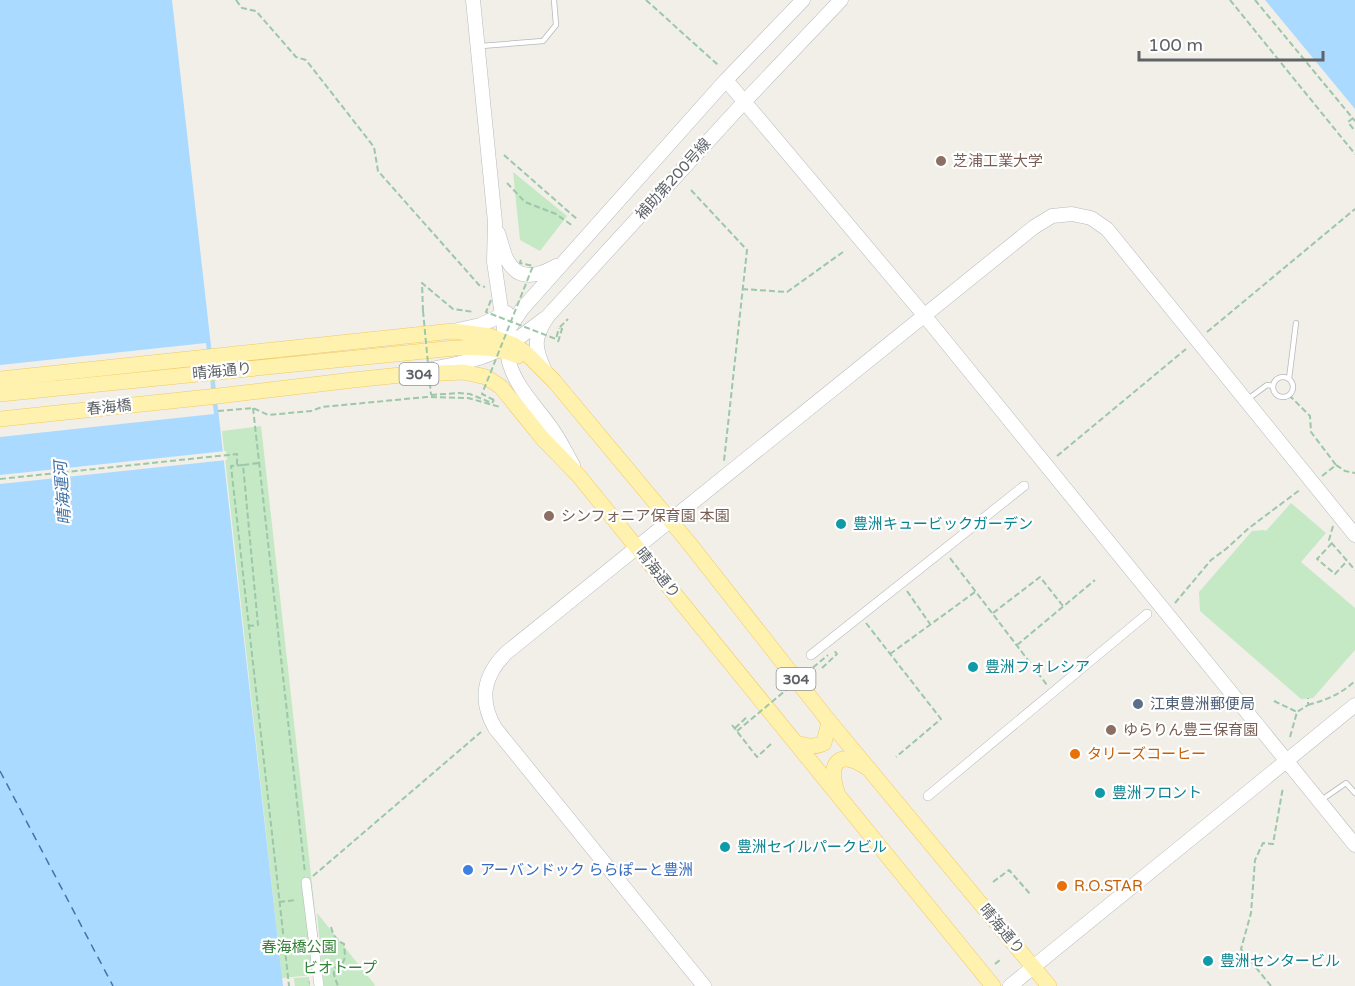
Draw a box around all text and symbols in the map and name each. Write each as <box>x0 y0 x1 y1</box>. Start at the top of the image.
scale bar <box>1139 24 1324 62</box>
text: 100 m <box>1148 34 1203 56</box>
street label: 補助第200号線 <box>632 135 714 223</box>
place label: 芝浦工業大学 <box>953 152 1043 170</box>
marker: 芝浦工業大学 <box>934 154 948 168</box>
street label: 晴海通り <box>191 359 253 383</box>
road number: 304 <box>400 363 438 385</box>
street label: 春海橋 <box>86 396 132 418</box>
water label: 晴海運河 <box>51 457 75 526</box>
place label: シンフォニア保育園 本園 <box>561 507 729 525</box>
marker: シンフォニア保育園 本園 <box>542 509 556 523</box>
place label: 豊洲キュービックガーデン <box>853 515 1033 533</box>
marker: 豊洲キュービックガーデン <box>834 517 848 531</box>
street label: 晴海通り <box>632 544 684 602</box>
place label: 豊洲フォレシア <box>985 658 1090 676</box>
marker: 豊洲フォレシア <box>966 660 980 674</box>
road number: 304 <box>776 668 816 690</box>
place label: 江東豊洲郵便局 <box>1150 695 1255 713</box>
marker: 江東豊洲郵便局 <box>1131 697 1145 711</box>
place label: ゆらりん豊三保育園 <box>1123 721 1258 739</box>
marker: ゆらりん豊三保育園 <box>1104 723 1118 737</box>
place label: タリーズコーヒー <box>1087 745 1206 763</box>
marker: タリーズコーヒー <box>1068 747 1082 761</box>
place label: 豊洲フロント <box>1112 784 1202 802</box>
marker: 豊洲フロント <box>1093 786 1107 800</box>
place label: 豊洲セイルパークビル <box>737 838 887 856</box>
marker: 豊洲セイルパークビル <box>718 840 732 854</box>
place label: アーバンドック ららぽーと豊洲 <box>480 861 694 879</box>
marker: アーバンドック ららぽーと豊洲 <box>461 863 475 877</box>
place label: R.O.STAR <box>1074 877 1143 895</box>
marker: R.O.STAR <box>1055 879 1069 893</box>
street label: 晴海通り <box>976 900 1028 958</box>
park label: 春海橋公園 <box>261 938 337 956</box>
place label: 豊洲センタービル <box>1220 952 1340 970</box>
marker: 豊洲センタービル <box>1201 954 1215 968</box>
park label: ビオトープ <box>303 959 377 977</box>

